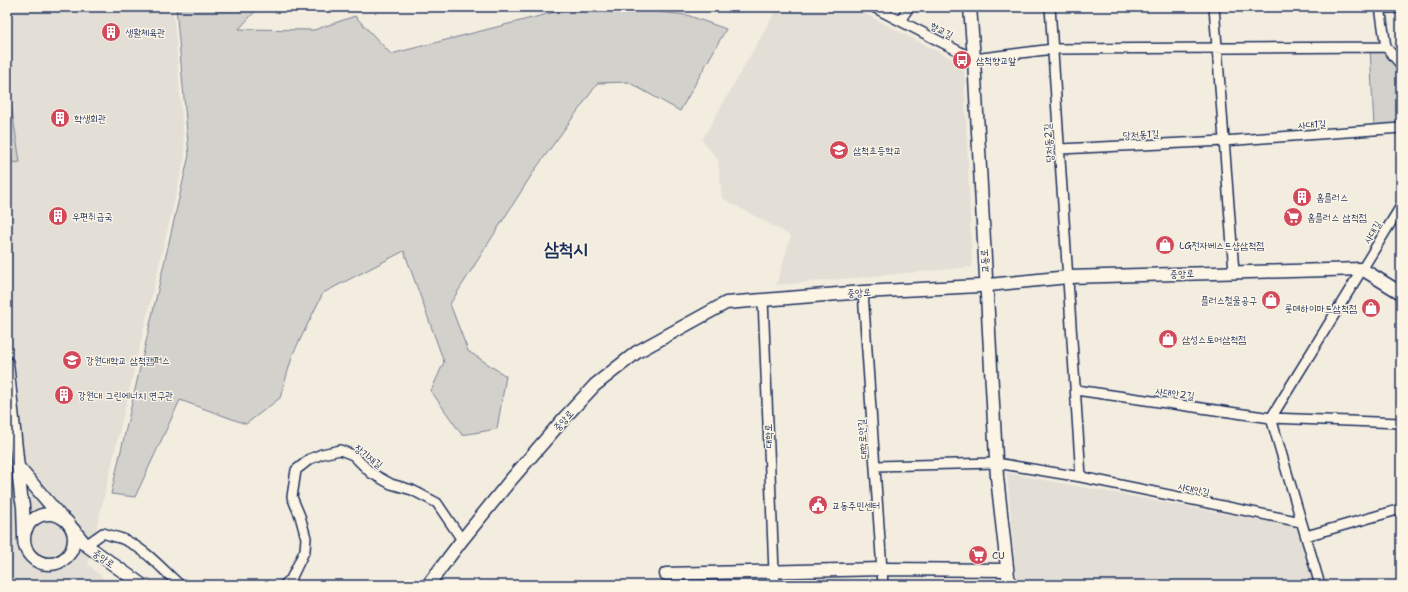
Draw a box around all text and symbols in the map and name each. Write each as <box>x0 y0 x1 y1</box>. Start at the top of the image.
street label: 향교길 <box>928 19 955 42</box>
building icon: 생활체육관 <box>100 21 122 43</box>
place label: 생활체육관 <box>125 26 165 39</box>
bus stop icon: 삼척향교앞 <box>951 49 973 71</box>
place label: 삼척향교앞 <box>976 54 1016 67</box>
building icon: 학생회관 <box>49 107 71 129</box>
place label: 학생회관 <box>74 112 106 125</box>
street label: 사대1길 <box>1297 117 1327 132</box>
street label: 당저동2길 <box>1041 123 1056 163</box>
street label: 당저동1길 <box>1123 127 1160 142</box>
school or university icon: 삼척초등학교 <box>828 139 850 161</box>
place label: 삼척초등학교 <box>853 144 901 157</box>
building icon: 홈플러스 <box>1291 186 1313 208</box>
place label: 홈플러스 <box>1316 191 1348 204</box>
building icon: 우편취급국 <box>47 205 69 227</box>
supermarket icon: 홈플러스 삼척점 <box>1282 206 1304 228</box>
place label: 우편취급국 <box>72 210 112 223</box>
place label: 홈플러스 삼척점 <box>1307 211 1367 224</box>
street label: 사대길 <box>1361 219 1384 246</box>
shop icon: LG전자베스트샵삼척점 <box>1154 234 1176 256</box>
district label: 삼척시 <box>544 237 588 261</box>
place label: LG전자베스트샵삼척점 <box>1179 239 1264 252</box>
street label: 교동로 <box>977 249 992 273</box>
street label: 중앙로 <box>1170 267 1194 280</box>
street label: 중앙로 <box>847 285 872 300</box>
shop icon: 플러스철물공구 <box>1260 289 1282 311</box>
place label: 플러스철물공구 <box>1201 294 1257 307</box>
shop icon: 롯데하이마트삼척점 <box>1360 297 1382 319</box>
place label: 롯데하이마트삼척점 <box>1285 302 1357 315</box>
shop icon: 삼성스토어삼척점 <box>1157 328 1179 350</box>
place label: 삼성스토어삼척점 <box>1182 333 1246 346</box>
school or university icon: 강원대학교 삼척캠퍼스 <box>61 349 83 371</box>
place label: 강원대학교 삼척캠퍼스 <box>86 354 170 367</box>
building icon: 강원대 그린에너지 연구관 <box>53 384 75 406</box>
street label: 사대안2길 <box>1155 384 1195 403</box>
place label: 강원대 그린에너지 연구관 <box>78 389 173 402</box>
street label: 중앙로 <box>550 407 576 434</box>
street label: 대학로안길 <box>855 418 870 459</box>
street label: 대학로 <box>762 424 775 448</box>
street label: 장기재길 <box>352 442 385 471</box>
street label: 사대안길 <box>1177 480 1211 499</box>
public building icon: 교동주민센터 <box>807 494 829 516</box>
place label: 교동주민센터 <box>832 499 880 512</box>
supermarket icon: CU <box>967 544 989 566</box>
street label: 중앙로 <box>90 546 117 571</box>
place label: CU <box>992 549 1005 562</box>

